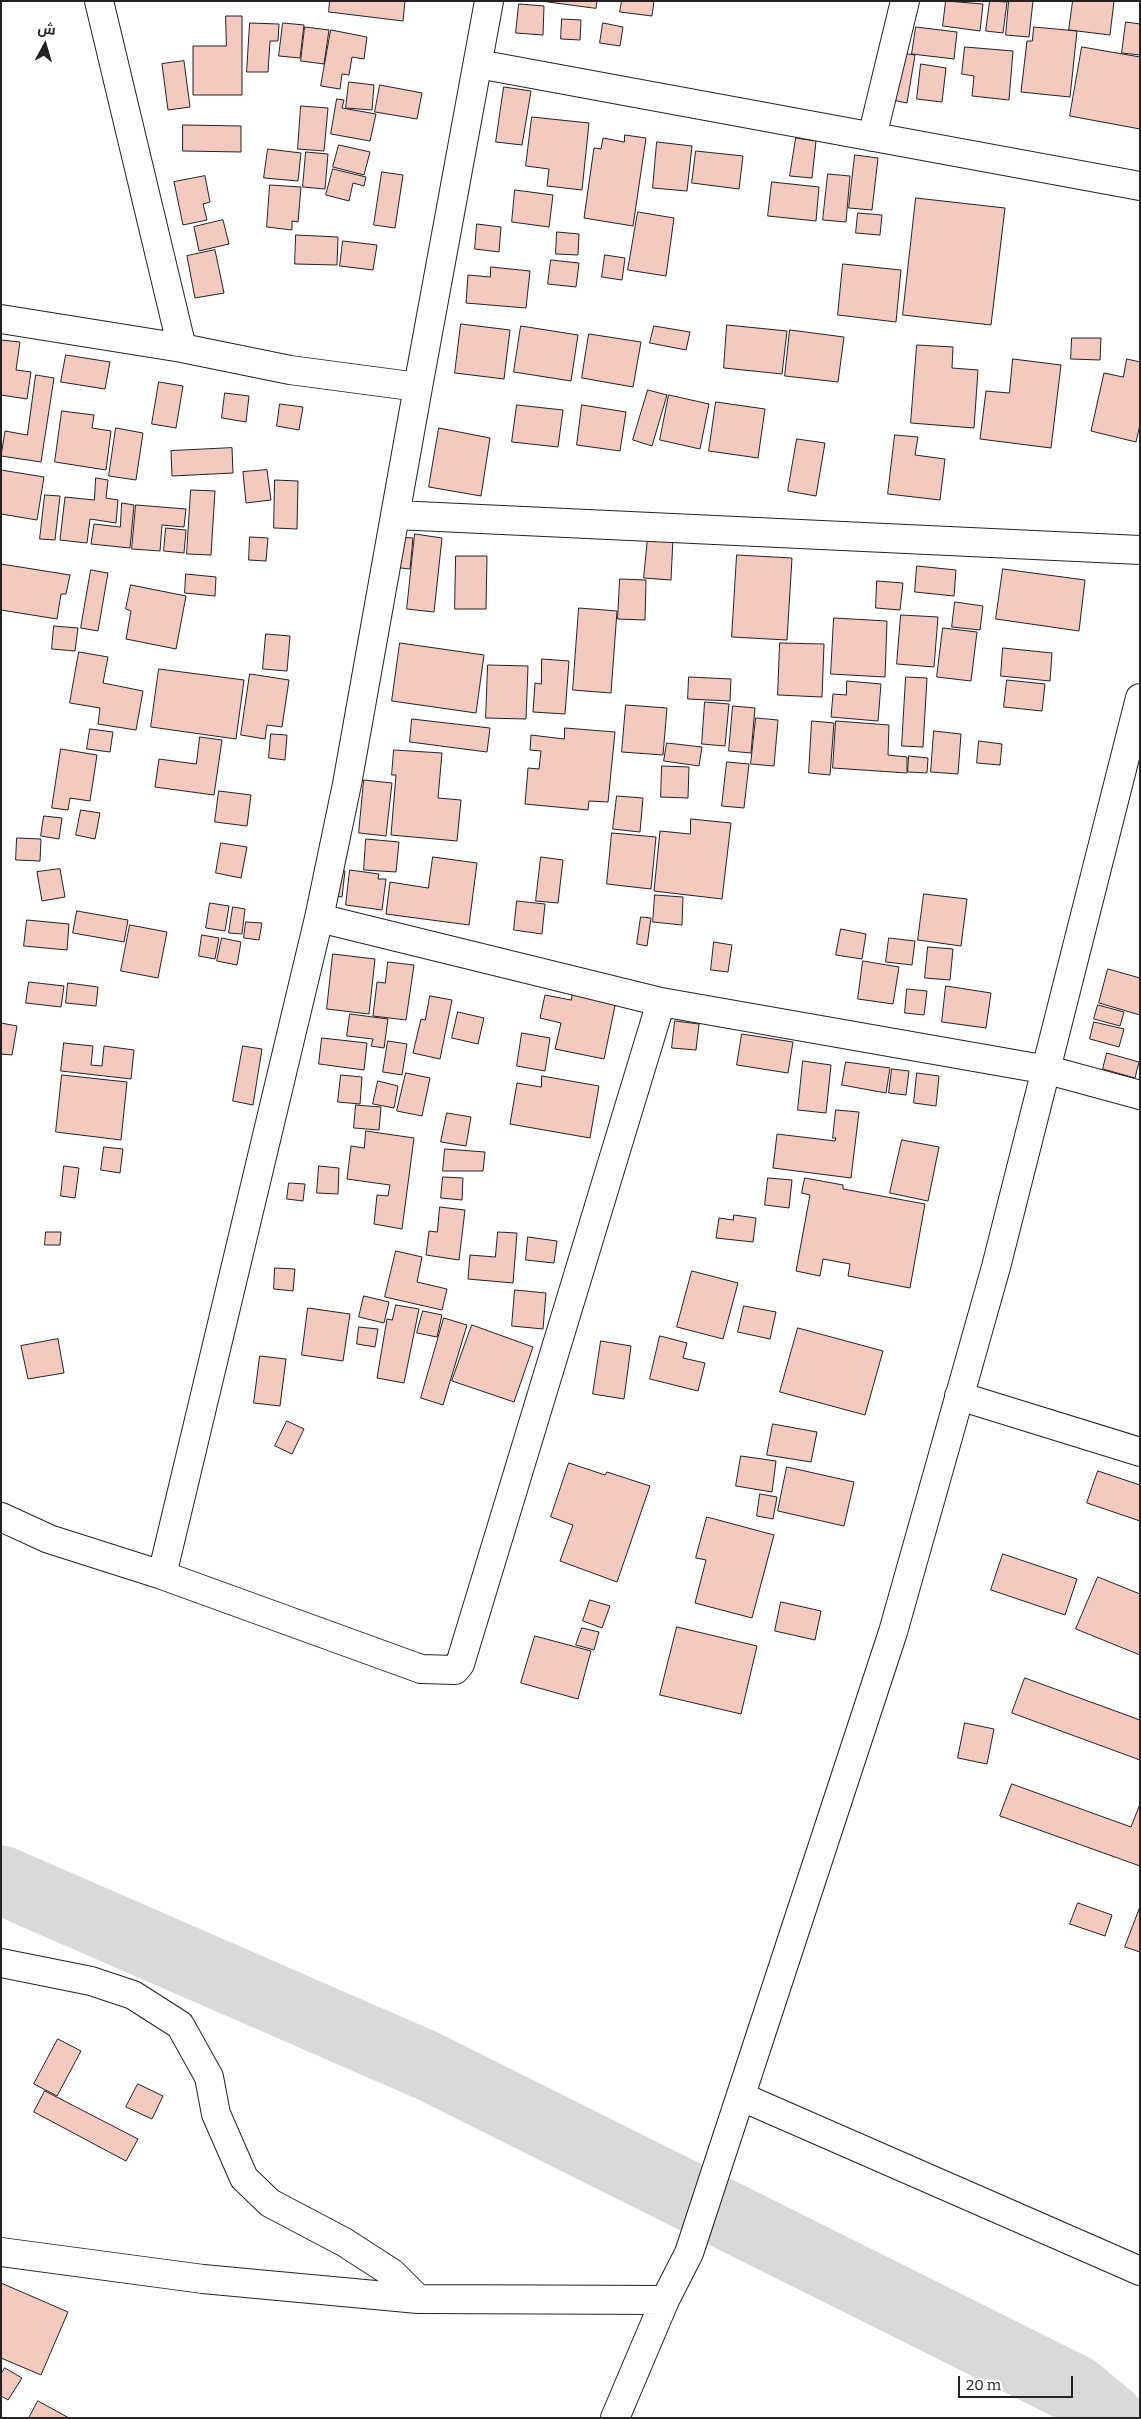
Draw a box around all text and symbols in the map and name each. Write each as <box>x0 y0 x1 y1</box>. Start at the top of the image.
north arrow <box>20 20 70 70</box>
text: ش <box>37 20 56 39</box>
scale bar <box>961 2366 1076 2398</box>
text: 20 m <box>966 2376 1001 2394</box>

